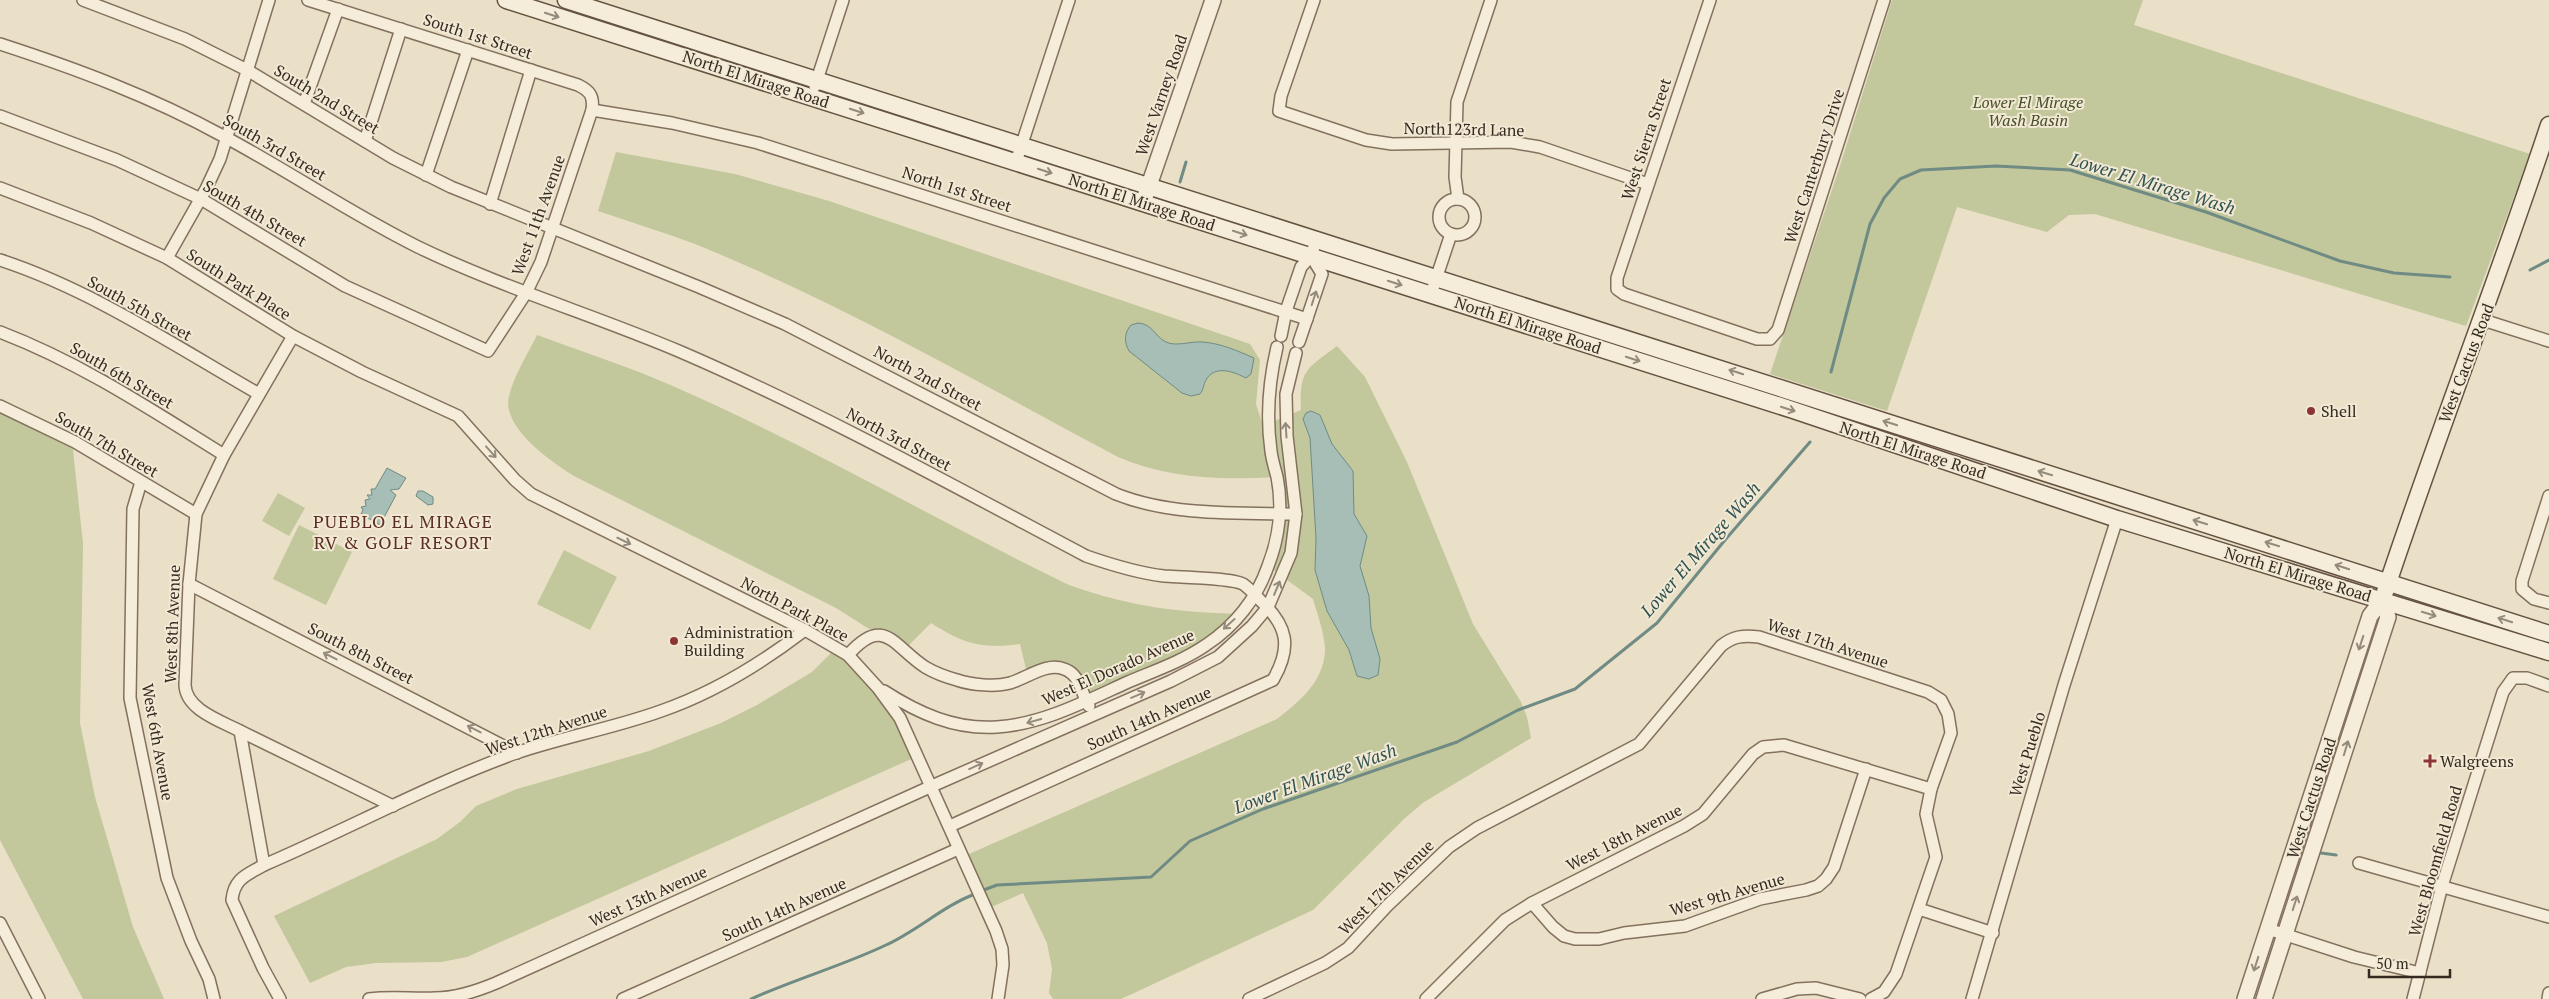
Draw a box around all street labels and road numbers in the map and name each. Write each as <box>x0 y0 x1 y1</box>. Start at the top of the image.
street label: South 1st Street <box>420 8 536 64</box>
street label: West Varney Road <box>1130 31 1192 159</box>
street label: North El Mirage Road <box>680 45 832 113</box>
street label: South 2nd Street <box>270 59 384 139</box>
street label: West Sierra Street <box>1616 75 1676 203</box>
street label: West Canterbury Drive <box>1779 86 1849 246</box>
street label: South 3rd Street <box>219 108 331 186</box>
street label: North123rd Lane <box>1403 117 1525 141</box>
street label: West 11th Avenue <box>506 152 570 278</box>
street label: North 1st Street <box>899 161 1015 217</box>
street label: North El Mirage Road <box>1066 168 1218 236</box>
street label: South 4th Street <box>199 174 311 252</box>
street label: South Park Place <box>183 243 295 325</box>
street label: South 5th Street <box>84 270 196 346</box>
street label: North El Mirage Road <box>1452 291 1604 359</box>
street label: West Cactus Road <box>2433 300 2499 426</box>
street label: South 6th Street <box>66 336 178 414</box>
street label: North 2nd Street <box>870 340 986 416</box>
street label: North 3rd Street <box>843 402 955 476</box>
street label: South 7th Street <box>51 406 163 482</box>
street label: North El Mirage Road <box>1837 416 1989 484</box>
street label: North El Mirage Road <box>2222 541 2374 607</box>
street label: West 8th Avenue <box>159 564 185 684</box>
street label: North Park Place <box>737 571 853 647</box>
street label: West 17th Avenue <box>1765 613 1891 673</box>
street label: South 8th Street <box>304 617 418 689</box>
street label: West El Dorado Avenue <box>1038 623 1198 711</box>
street label: South 14th Avenue <box>1083 681 1215 755</box>
street label: West 6th Avenue <box>137 682 179 802</box>
street label: West 12th Avenue <box>482 700 610 760</box>
street label: West Pueblo <box>2004 709 2050 799</box>
street label: West Cactus Road <box>2281 734 2341 861</box>
street label: West Bloomfield Road <box>2403 783 2467 939</box>
street label: West 18th Avenue <box>1562 798 1686 876</box>
street label: West 17th Avenue <box>1334 835 1438 939</box>
street label: West 13th Avenue <box>585 860 711 932</box>
street label: West 9th Avenue <box>1667 867 1787 921</box>
street label: South 14th Avenue <box>718 872 850 946</box>

